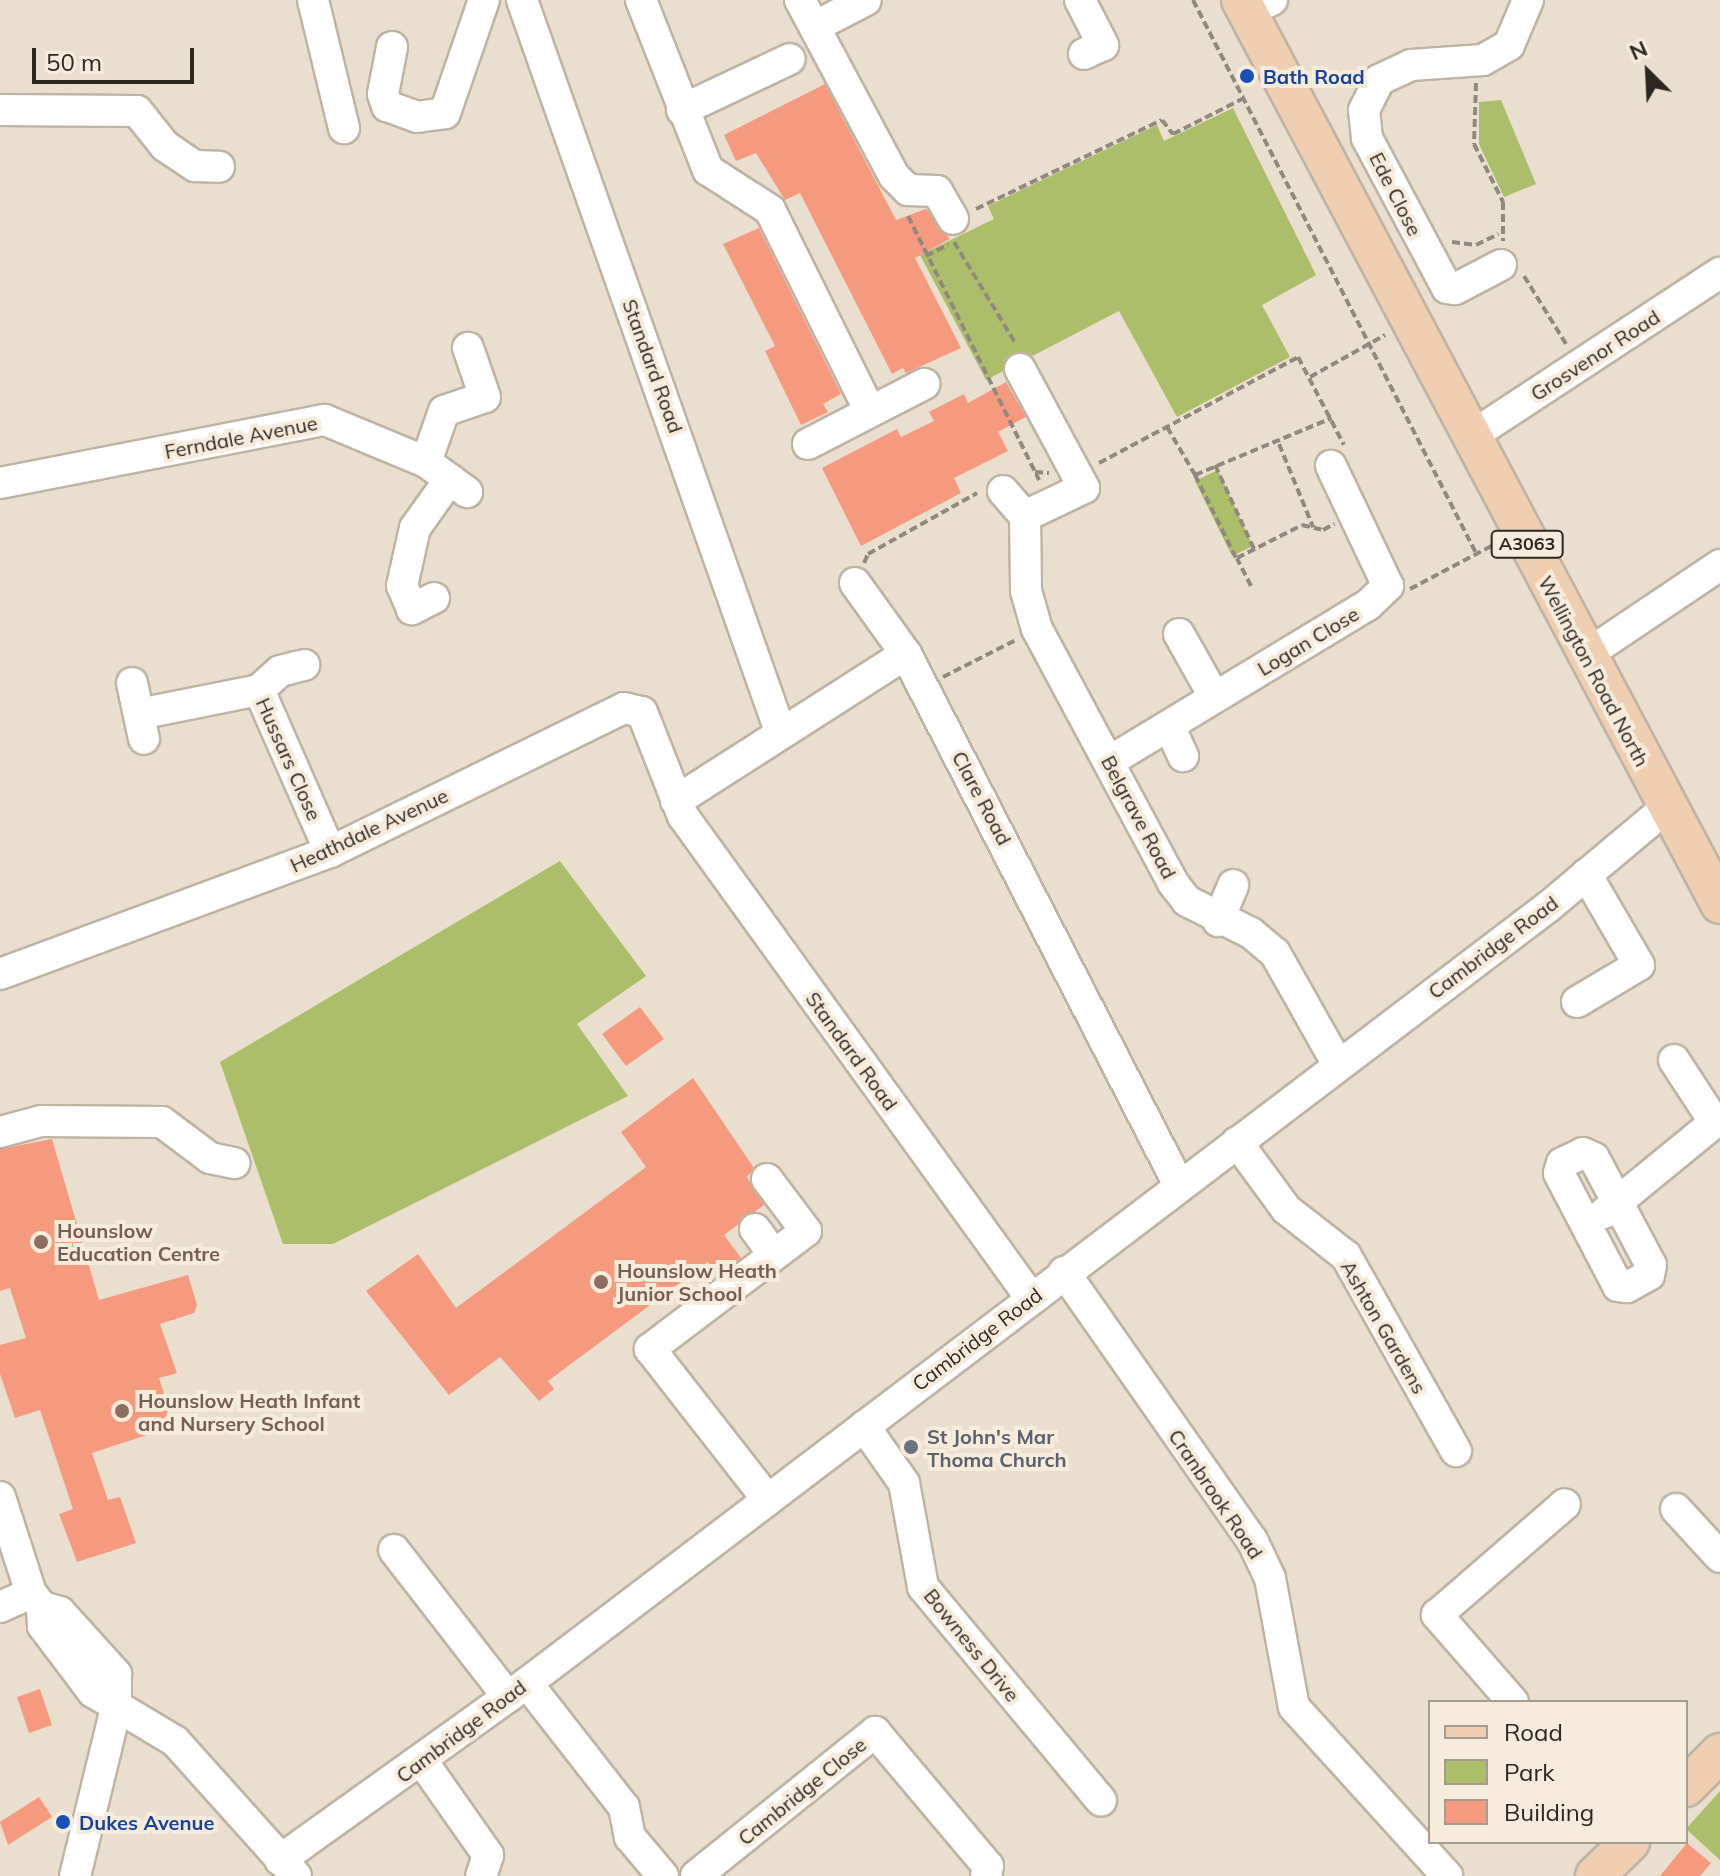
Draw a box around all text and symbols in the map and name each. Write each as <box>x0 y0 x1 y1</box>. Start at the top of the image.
scale bar <box>36 32 198 82</box>
north arrow <box>1608 32 1688 112</box>
text: N <box>1625 34 1652 66</box>
text: 50 m <box>46 47 102 77</box>
place label: Bath Road <box>1263 64 1365 88</box>
marker: Bath Road <box>1238 67 1256 85</box>
street label: Ede Close <box>1365 148 1427 240</box>
street label: Standard Road <box>618 296 688 436</box>
street label: Grosvenor Road <box>1526 304 1664 406</box>
street label: Ferndale Avenue <box>163 410 319 464</box>
road number: A3063 <box>1489 530 1565 558</box>
street label: Wellington Road North <box>1534 572 1654 770</box>
street label: Logan Close <box>1253 601 1363 681</box>
street label: Hussars Close <box>251 694 327 824</box>
street label: Clare Road <box>947 747 1017 849</box>
street label: Belgrave Road <box>1096 751 1182 883</box>
street label: Heathdale Avenue <box>286 783 452 877</box>
street label: Cambridge Road <box>1423 890 1563 1004</box>
street label: Standard Road <box>801 987 903 1115</box>
place label: Hounslow Education Centre <box>57 1218 220 1265</box>
marker: Hounslow Education Centre <box>32 1233 50 1251</box>
street label: Ashton Gardens <box>1336 1256 1432 1398</box>
place label: Hounslow Heath Junior School <box>617 1258 777 1305</box>
marker: Hounslow Heath Junior School <box>592 1273 610 1291</box>
street label: Cambridge Road <box>907 1282 1047 1396</box>
place label: Hounslow Heath Infant and Nursery School <box>138 1388 360 1435</box>
marker: Hounslow Heath Infant and Nursery School <box>113 1402 131 1420</box>
place label: St John's Mar Thoma Church <box>927 1424 1067 1471</box>
street label: Cranbrook Road <box>1164 1425 1268 1563</box>
marker: St John's Mar Thoma Church <box>902 1438 920 1456</box>
street label: Bowness Drive <box>919 1584 1025 1706</box>
street label: Cambridge Road <box>391 1674 531 1788</box>
legend <box>1428 1700 1688 1844</box>
text: Road <box>1504 1717 1563 1747</box>
street label: Cambridge Close <box>733 1732 871 1850</box>
text: Park <box>1504 1757 1555 1787</box>
text: Building <box>1504 1797 1594 1827</box>
place label: Dukes Avenue <box>79 1810 214 1834</box>
marker: Dukes Avenue <box>54 1813 72 1831</box>

